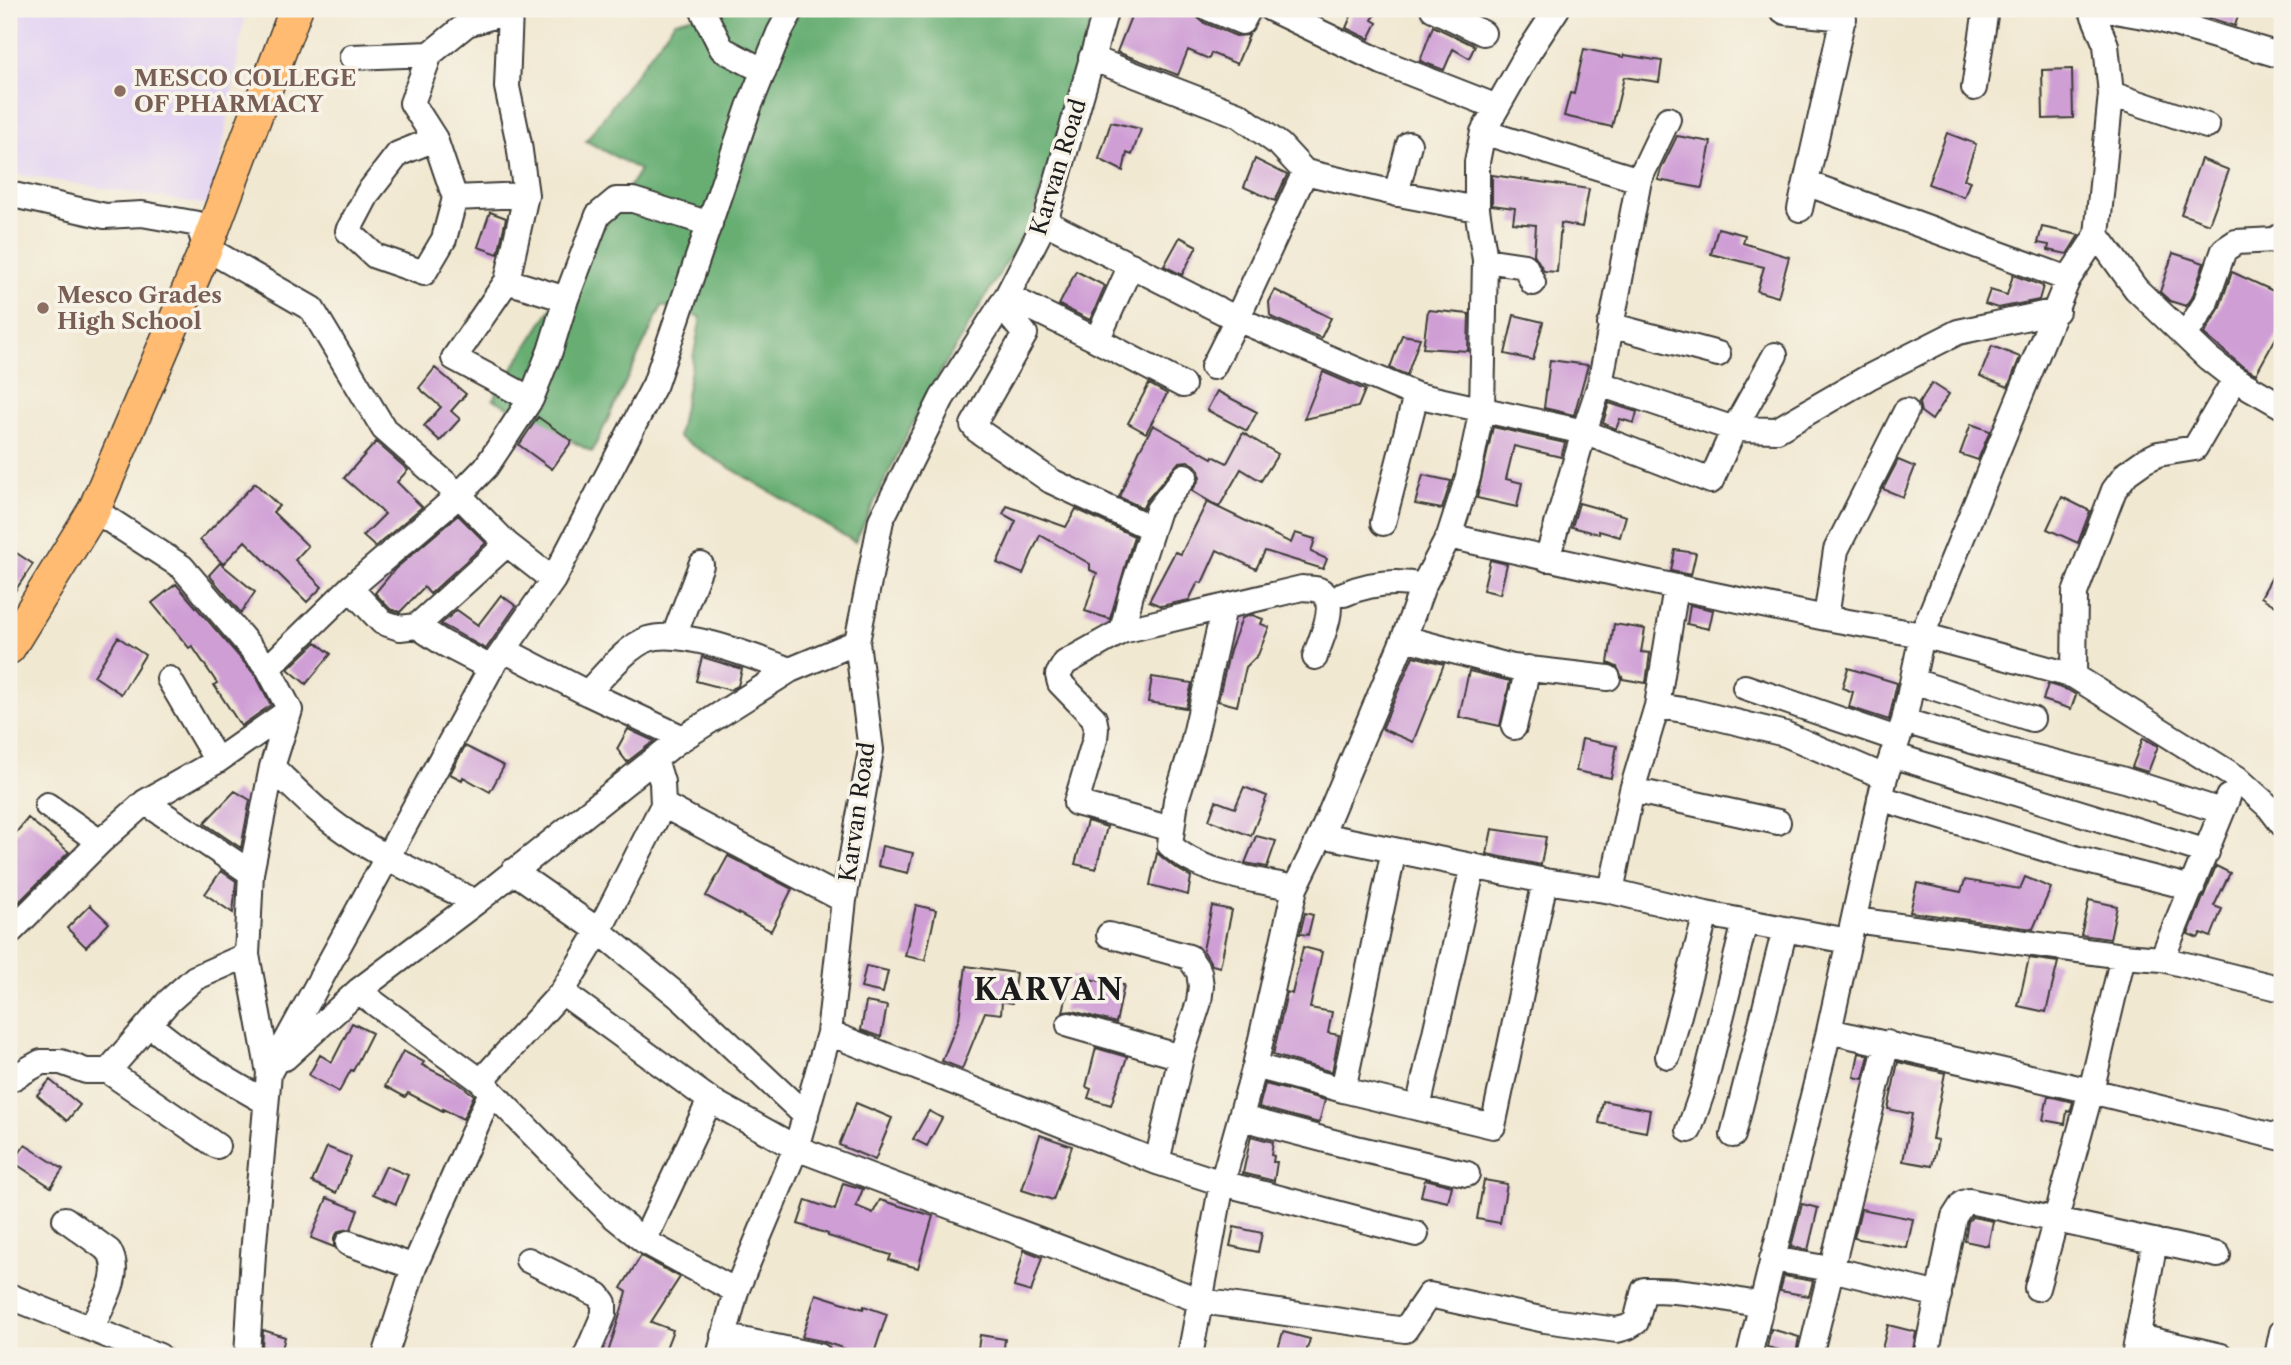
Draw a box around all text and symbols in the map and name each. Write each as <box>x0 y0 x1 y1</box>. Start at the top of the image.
place label: MESCO COLLEGE OF PHARMACY <box>134 64 356 118</box>
marker: MESCO COLLEGE OF PHARMACY <box>112 83 128 99</box>
street label: Karvan Road <box>1024 95 1092 239</box>
place label: Mesco Grades High School <box>57 281 222 335</box>
marker: Mesco Grades High School <box>35 300 51 316</box>
street label: Karvan Road <box>833 740 881 884</box>
district label: KARVAN <box>974 971 1125 1008</box>

